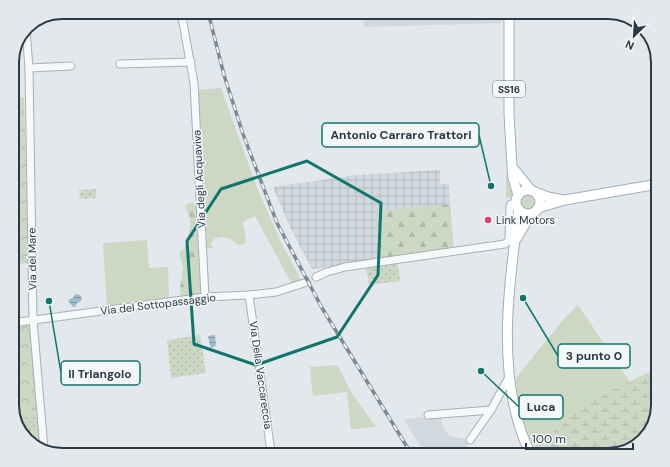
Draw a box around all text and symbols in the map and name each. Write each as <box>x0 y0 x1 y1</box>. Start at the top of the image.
north arrow <box>614 16 654 56</box>
text: N <box>623 37 636 53</box>
road number: SS16 <box>493 81 525 97</box>
callout: Antonio Carraro Trattori <box>322 123 479 147</box>
text: Antonio Carraro Trattori <box>330 127 472 143</box>
street label: Via degli Acquaviva <box>189 129 209 229</box>
place label: Link Motors <box>496 213 555 227</box>
marker: Link Motors <box>483 215 493 225</box>
street label: Via del Mare <box>24 227 40 291</box>
street label: Via del Sottopassaggio <box>99 290 217 318</box>
street label: Via Della Vaccareccia <box>246 320 276 430</box>
callout: 3 punto 0 <box>558 344 630 368</box>
text: 3 punto 0 <box>566 348 622 364</box>
callout: Il Triangolo <box>61 361 140 385</box>
text: Il Triangolo <box>68 366 132 382</box>
callout: Luca <box>519 395 563 419</box>
text: Luca <box>527 399 555 415</box>
scale bar <box>526 425 633 451</box>
text: 100 m <box>532 431 566 447</box>

